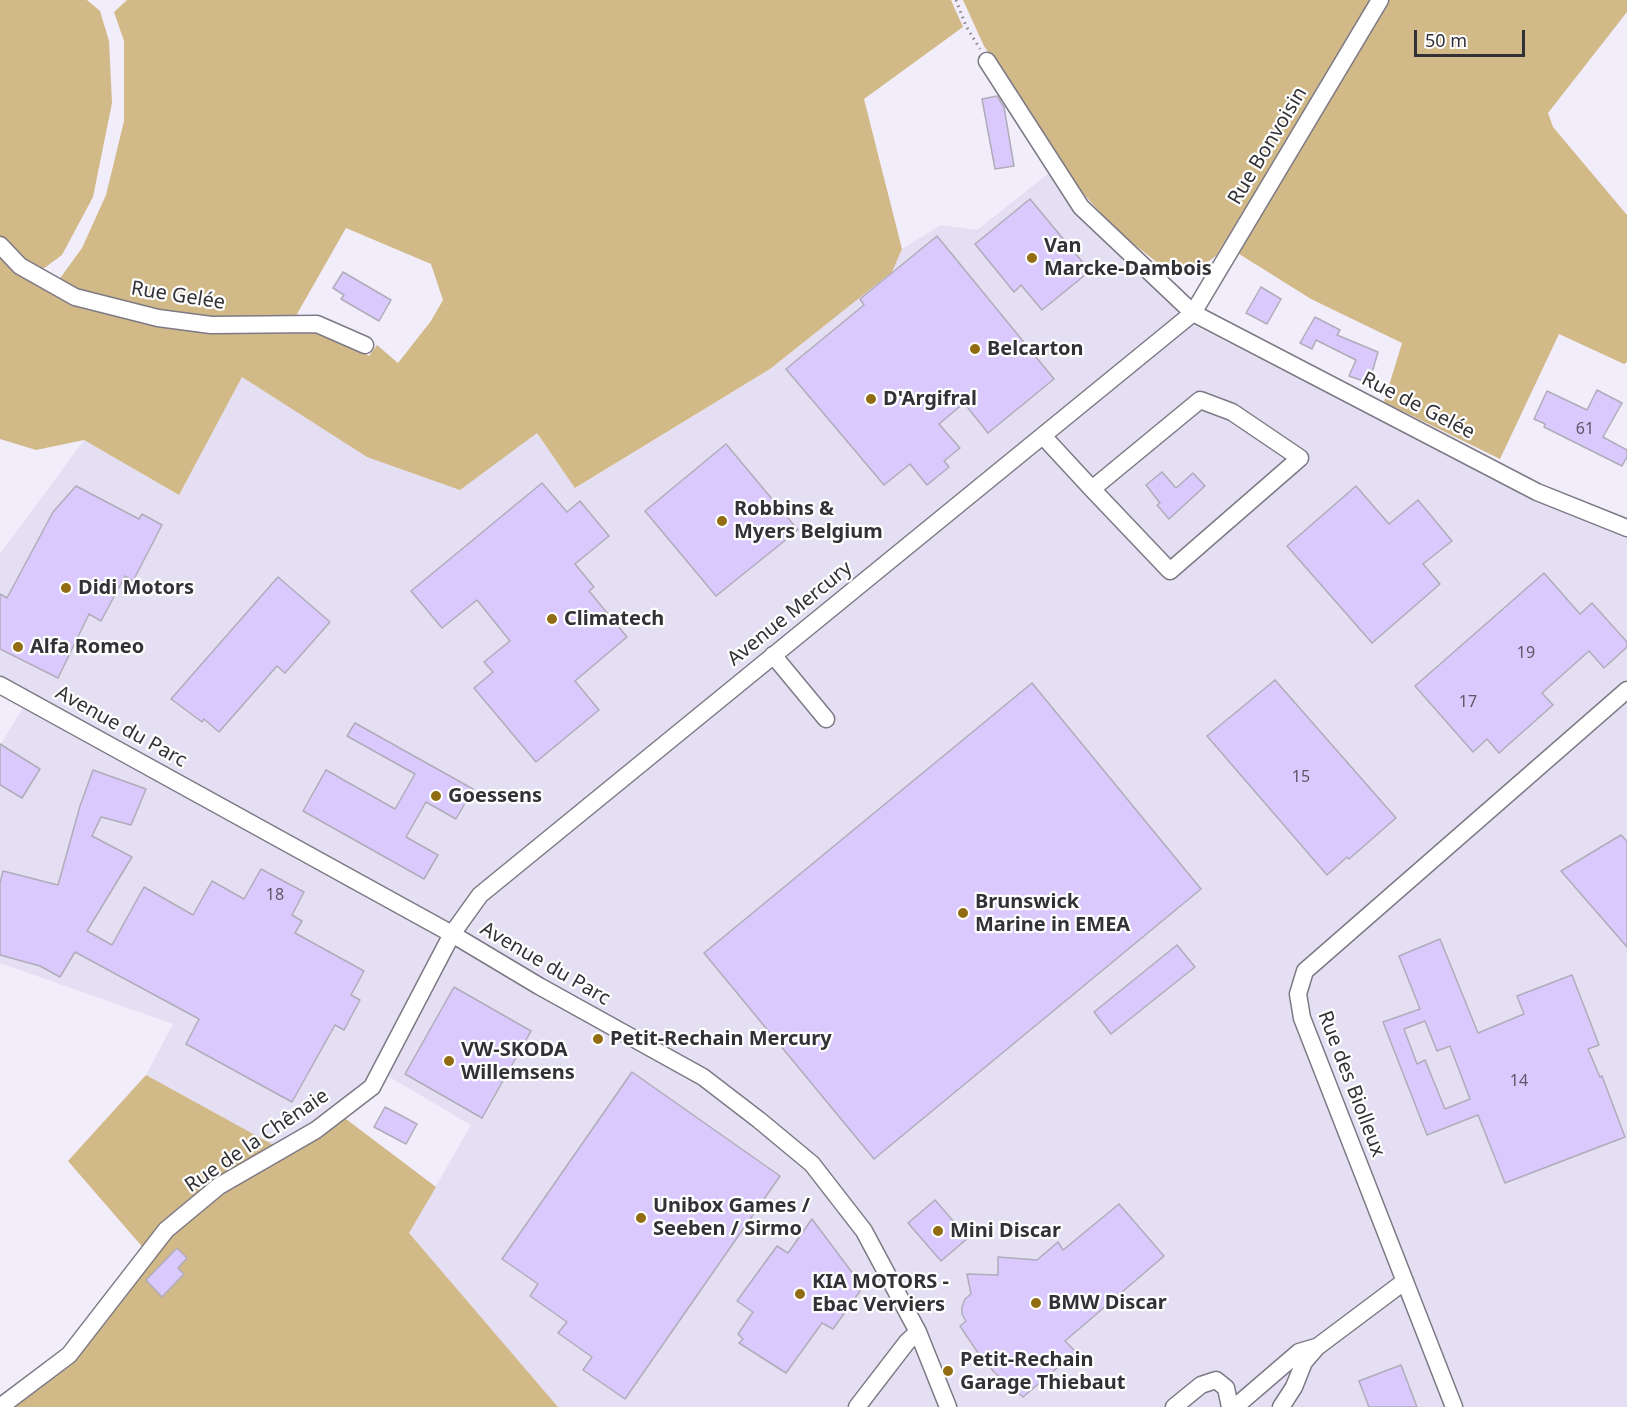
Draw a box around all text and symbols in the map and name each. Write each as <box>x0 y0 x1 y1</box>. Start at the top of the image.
scale bar <box>1417 18 1528 56</box>
text: 50 m <box>1425 28 1467 52</box>
street label: Rue Bonvoisin <box>1223 83 1313 209</box>
place label: Van Marcke-Dambois <box>1044 234 1212 281</box>
marker: Van Marcke-Dambois <box>1025 251 1039 265</box>
street label: Rue Gelée <box>129 277 227 315</box>
place label: Belcarton <box>987 337 1084 361</box>
marker: Belcarton <box>968 342 982 356</box>
street label: Rue de Gelée <box>1357 367 1479 445</box>
place label: D'Argifral <box>883 387 977 411</box>
marker: D'Argifral <box>864 392 878 406</box>
house number: 61 <box>1576 419 1594 439</box>
place label: Robbins & Myers Belgium <box>734 497 883 544</box>
marker: Robbins & Myers Belgium <box>715 514 729 528</box>
street label: Avenue Mercury <box>723 556 857 672</box>
place label: Didi Motors <box>78 576 194 600</box>
marker: Didi Motors <box>59 581 73 595</box>
place label: Climatech <box>564 607 664 631</box>
marker: Climatech <box>545 612 559 626</box>
place label: Alfa Romeo <box>30 635 144 659</box>
marker: Alfa Romeo <box>11 640 25 654</box>
house number: 19 <box>1517 643 1535 663</box>
street label: Avenue du Parc <box>51 681 191 773</box>
house number: 17 <box>1459 692 1477 712</box>
house number: 15 <box>1292 767 1310 787</box>
place label: Goessens <box>448 784 542 808</box>
marker: Goessens <box>429 789 443 803</box>
house number: 18 <box>266 885 284 905</box>
place label: Brunswick Marine in EMEA <box>975 890 1130 937</box>
marker: Brunswick Marine in EMEA <box>956 906 970 920</box>
street label: Avenue du Parc <box>476 917 614 1011</box>
street label: Rue des Biolleux <box>1312 1008 1390 1160</box>
place label: Petit-Rechain Mercury <box>610 1027 832 1051</box>
marker: Petit-Rechain Mercury <box>591 1032 605 1046</box>
place label: VW-SKODA Willemsens <box>461 1038 575 1085</box>
marker: VW-SKODA Willemsens <box>442 1054 456 1068</box>
house number: 14 <box>1510 1071 1528 1091</box>
street label: Rue de la Chênaie <box>181 1084 333 1198</box>
place label: Unibox Games / Seeben / Sirmo <box>653 1194 810 1241</box>
marker: Unibox Games / Seeben / Sirmo <box>634 1211 648 1225</box>
place label: Mini Discar <box>950 1219 1061 1243</box>
marker: Mini Discar <box>931 1224 945 1238</box>
place label: KIA MOTORS - Ebac Verviers <box>812 1270 949 1317</box>
marker: KIA MOTORS - Ebac Verviers <box>793 1287 807 1301</box>
place label: BMW Discar <box>1048 1291 1167 1315</box>
marker: BMW Discar <box>1029 1296 1043 1310</box>
place label: Petit-Rechain Garage Thiebaut <box>960 1348 1126 1395</box>
marker: Petit-Rechain Garage Thiebaut <box>941 1364 955 1378</box>

